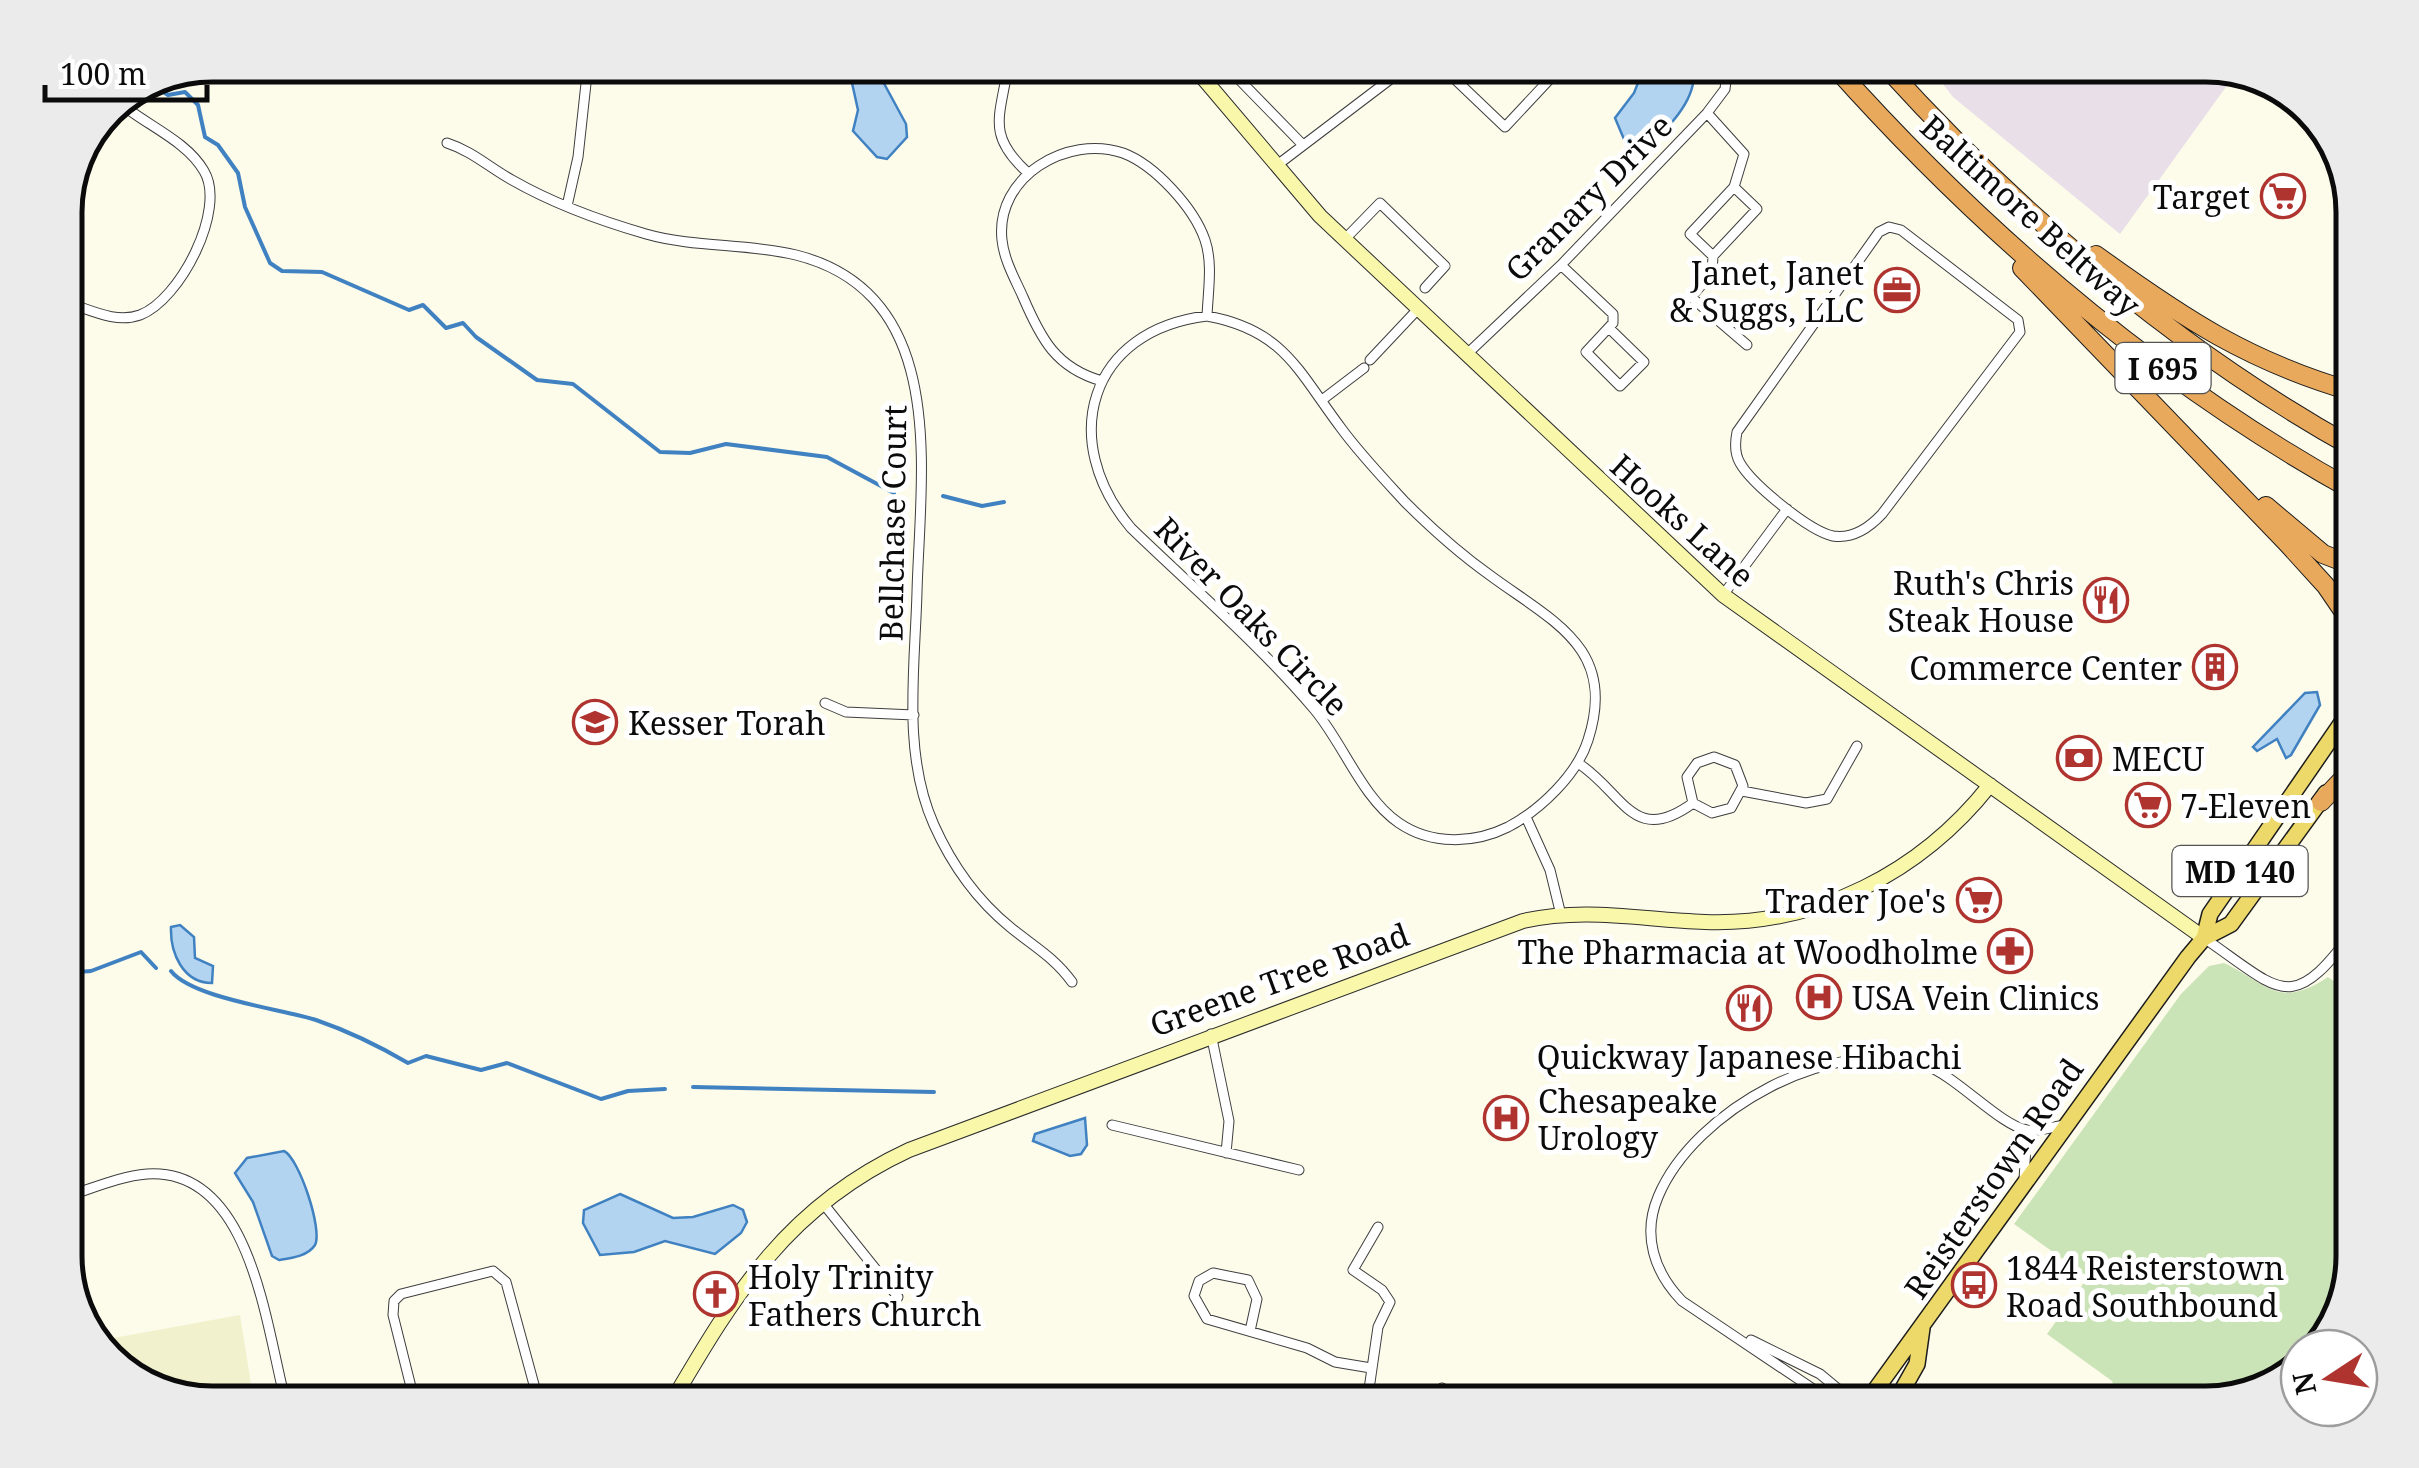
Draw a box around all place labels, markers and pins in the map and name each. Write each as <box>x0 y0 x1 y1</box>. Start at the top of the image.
supermarket icon: Target <box>2260 173 2306 219</box>
place label: Target <box>2153 175 2250 218</box>
place label: Janet, Janet & Suggs, LLC <box>1670 251 1864 331</box>
office icon: Janet, Janet & Suggs, LLC <box>1874 267 1920 313</box>
place label: Ruth's Chris Steak House <box>1887 561 2074 641</box>
restaurant icon: Ruth's Chris Steak House <box>2083 577 2129 623</box>
building icon: Commerce Center <box>2192 644 2238 690</box>
place label: Commerce Center <box>1909 646 2182 689</box>
school or university icon: Kesser Torah <box>572 699 618 745</box>
place label: Kesser Torah <box>628 701 826 744</box>
bank icon: MECU <box>2056 735 2102 781</box>
place label: MECU <box>2112 737 2205 780</box>
supermarket icon: 7-Eleven <box>2125 782 2171 828</box>
place label: 7-Eleven <box>2180 784 2311 827</box>
supermarket icon: Trader Joe's <box>1956 877 2002 923</box>
place label: Trader Joe's <box>1765 879 1946 922</box>
pharmacy icon: The Pharmacia at Woodholme <box>1987 928 2033 974</box>
place label: The Pharmacia at Woodholme <box>1517 930 1978 973</box>
hospital icon: USA Vein Clinics <box>1796 974 1842 1020</box>
place label: USA Vein Clinics <box>1852 976 2099 1019</box>
restaurant icon: Quickway Japanese Hibachi <box>1726 985 1772 1031</box>
place label: Quickway Japanese Hibachi <box>1537 1035 1961 1078</box>
place label: Chesapeake Urology <box>1538 1079 1718 1159</box>
hospital icon: Chesapeake Urology <box>1483 1095 1529 1141</box>
place label: 1844 Reisterstown Road Southbound <box>2006 1246 2285 1326</box>
place label: Holy Trinity Fathers Church <box>748 1255 982 1335</box>
bus stop icon: 1844 Reisterstown Road Southbound <box>1951 1262 1997 1308</box>
church icon: Holy Trinity Fathers Church <box>693 1271 739 1317</box>

